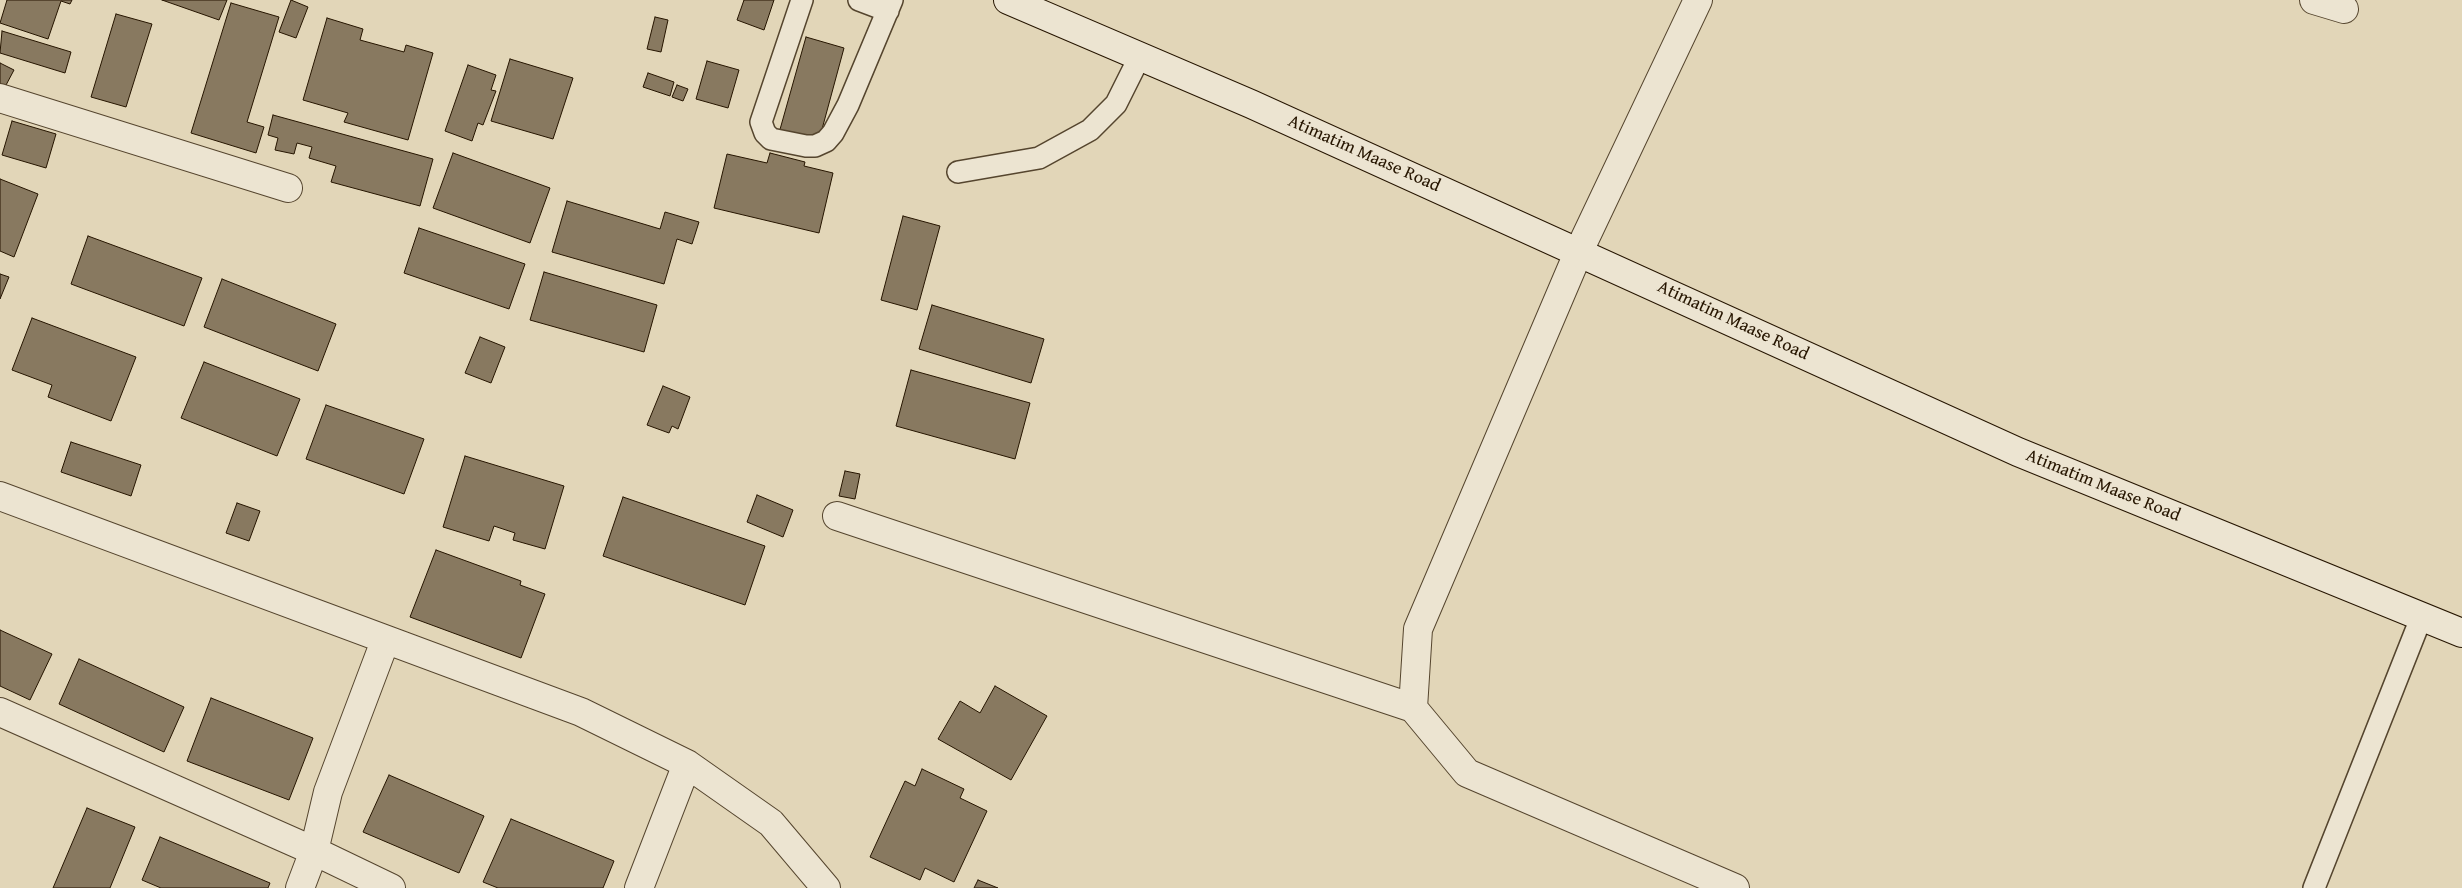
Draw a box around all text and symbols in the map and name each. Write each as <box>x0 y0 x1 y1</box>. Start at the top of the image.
street label: Atimatim Maase Road <box>1284 111 1444 197</box>
street label: Atimatim Maase Road <box>1654 276 1812 366</box>
street label: Atimatim Maase Road <box>2023 445 2183 527</box>

